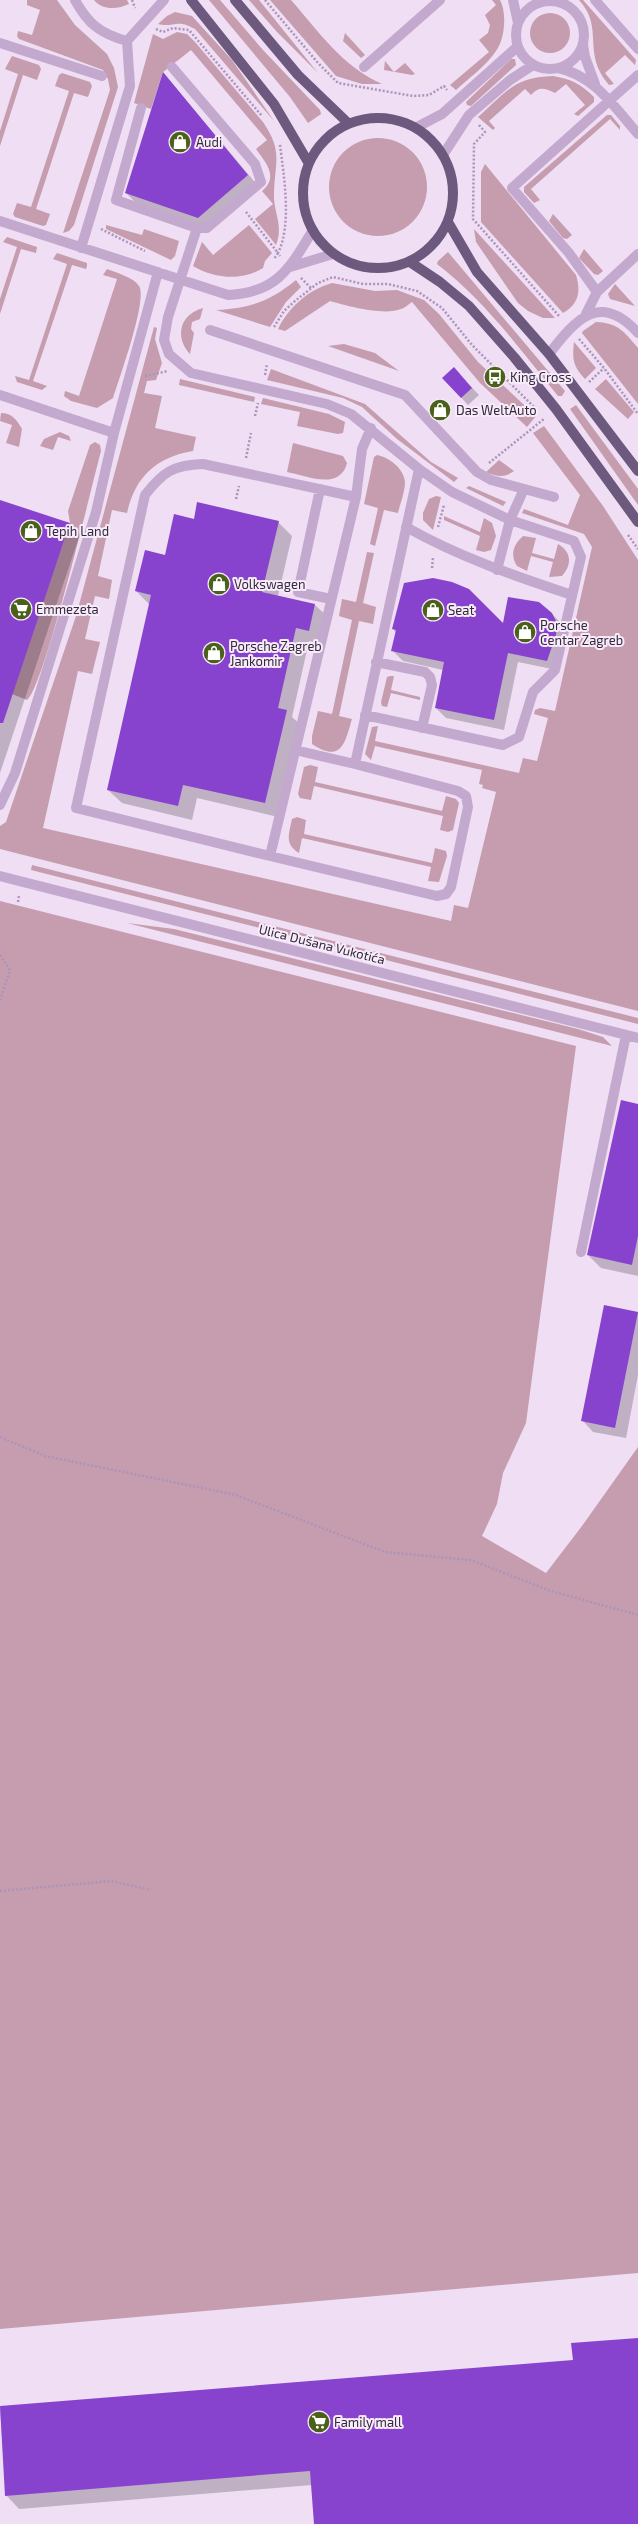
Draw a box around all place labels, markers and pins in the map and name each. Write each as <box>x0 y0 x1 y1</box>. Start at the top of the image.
shop icon: Audi <box>167 129 193 155</box>
place label: Audi <box>196 134 222 150</box>
bus stop icon: King Cross <box>482 364 508 390</box>
place label: King Cross <box>510 369 572 385</box>
shop icon: Das WeltAuto <box>427 397 453 423</box>
place label: Das WeltAuto <box>456 402 537 418</box>
shop icon: Tepih Land <box>18 518 44 544</box>
place label: Tepih Land <box>46 523 109 539</box>
shop icon: Volkswagen <box>206 571 232 597</box>
place label: Volkswagen <box>234 576 305 592</box>
supermarket icon: Emmezeta <box>8 596 34 622</box>
shop icon: Seat <box>420 597 446 623</box>
place label: Emmezeta <box>36 601 99 617</box>
place label: Seat <box>448 602 474 618</box>
place label: Porsche Centar Zagreb <box>540 617 623 648</box>
shop icon: Porsche Centar Zagreb <box>512 619 538 645</box>
place label: Porsche Zagreb Jankomir <box>230 638 322 669</box>
shop icon: Porsche Zagreb Jankomir <box>201 640 227 666</box>
supermarket icon: Family mall <box>306 2409 332 2435</box>
place label: Family mall <box>334 2414 402 2430</box>

